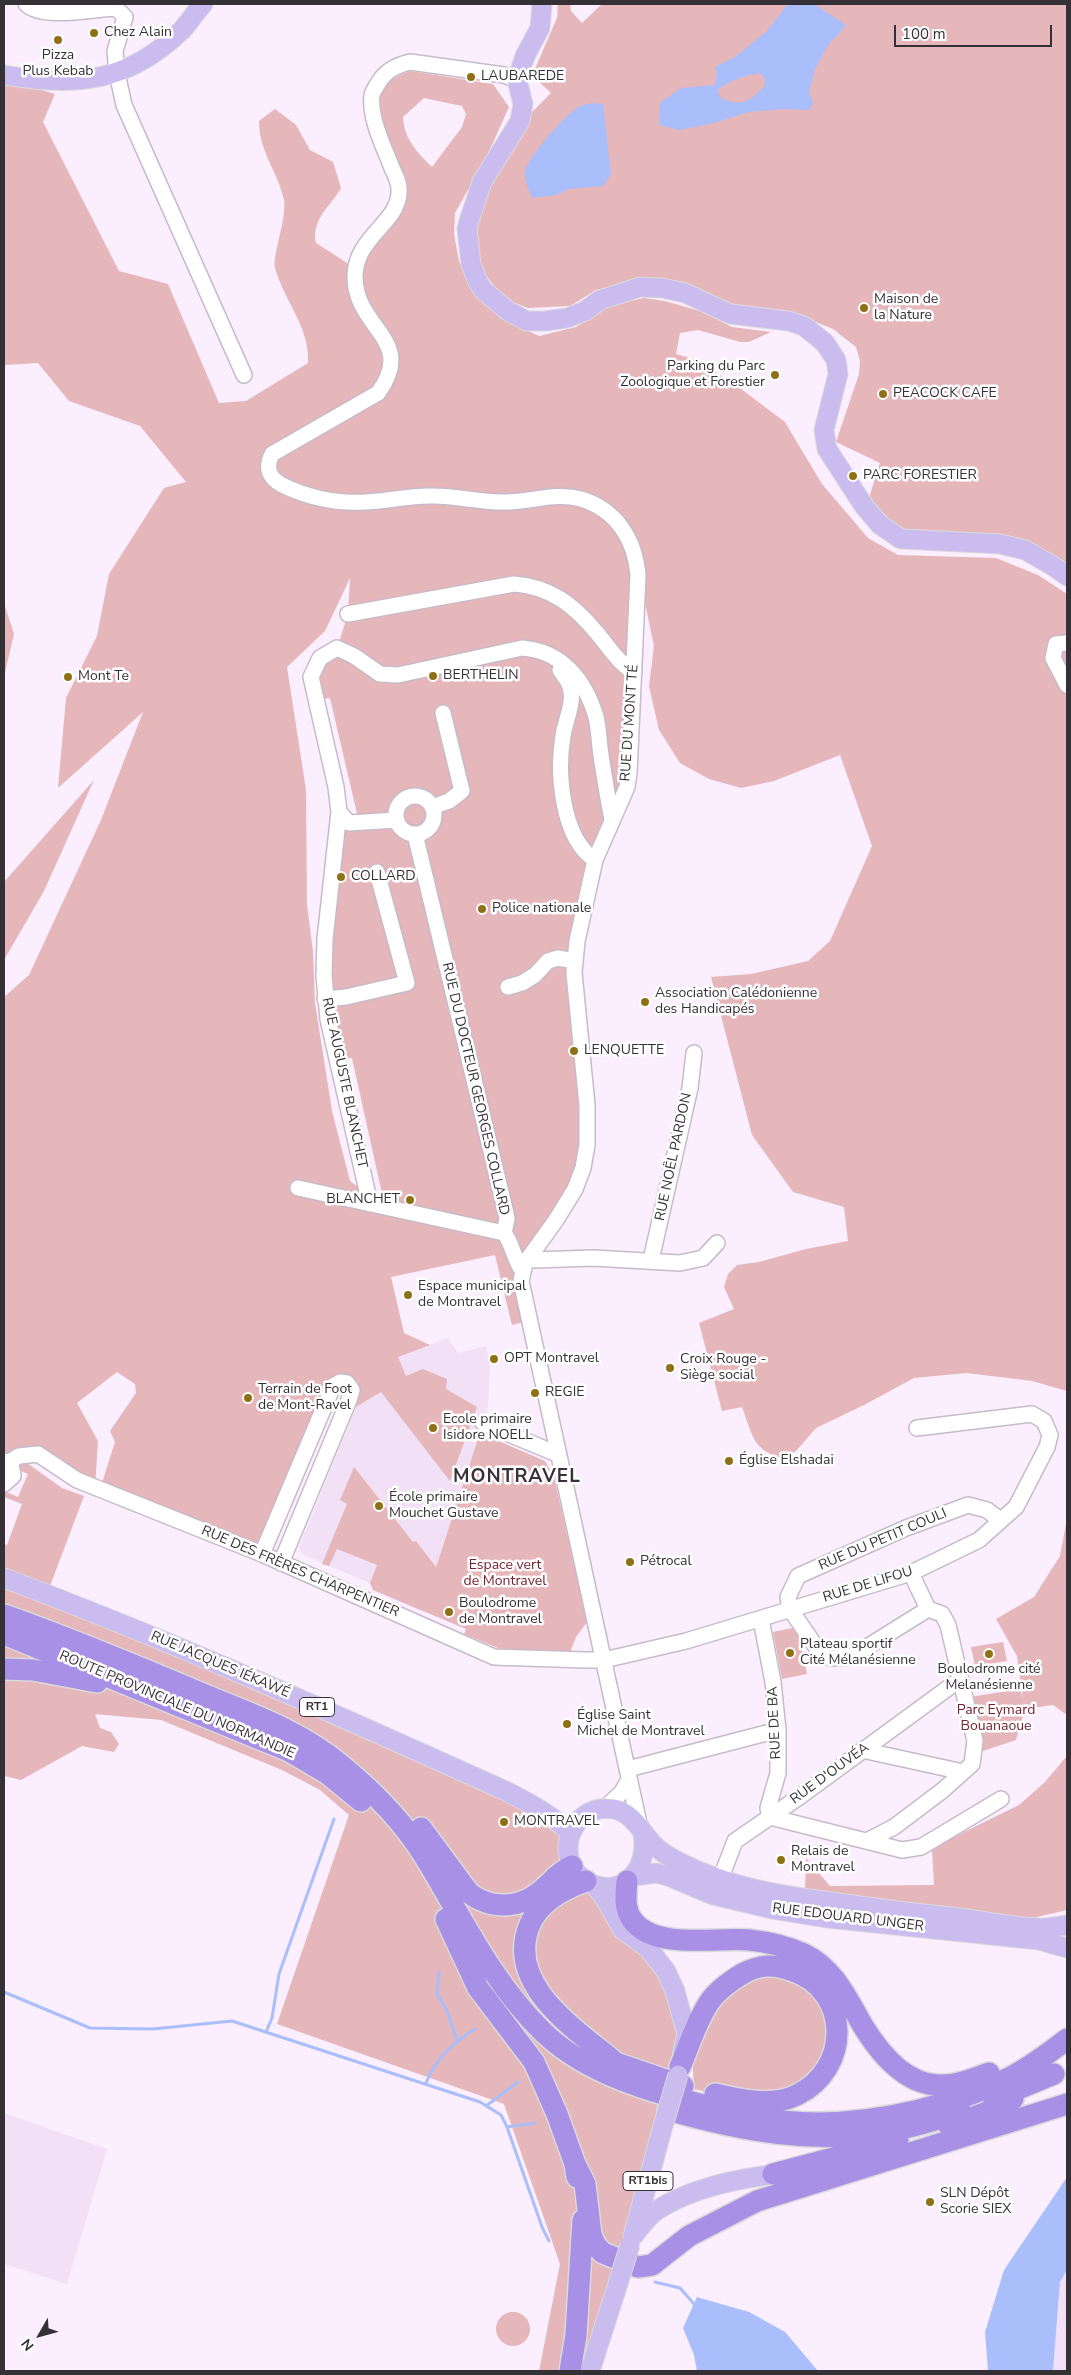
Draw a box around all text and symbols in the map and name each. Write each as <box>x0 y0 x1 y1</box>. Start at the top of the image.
scale bar <box>896 15 1054 47</box>
text: 100 m <box>902 24 946 44</box>
place label: Chez Alain <box>104 25 172 41</box>
marker: Chez Alain <box>88 27 100 39</box>
marker: Pizza Plus Kebab <box>52 34 64 46</box>
place label: Pizza Plus Kebab <box>23 48 93 80</box>
place label: LAUBAREDE <box>481 69 564 85</box>
marker: LAUBAREDE <box>465 71 477 83</box>
place label: Maison de la Nature <box>874 292 938 324</box>
marker: Maison de la Nature <box>858 302 870 314</box>
place label: Parking du Parc Zoologique et Forestier <box>620 359 765 392</box>
marker: Parking du Parc Zoologique et Forestier <box>769 369 781 381</box>
place label: PEACOCK CAFE <box>893 386 997 402</box>
marker: PEACOCK CAFE <box>877 388 889 400</box>
place label: PARC FORESTIER <box>863 468 977 484</box>
marker: PARC FORESTIER <box>847 470 859 482</box>
street label: RUE DU MONT TÉ <box>618 664 642 782</box>
place label: BERTHELIN <box>443 668 519 684</box>
place label: Mont Te <box>78 669 129 685</box>
marker: BERTHELIN <box>427 670 439 682</box>
marker: Mont Te <box>62 671 74 683</box>
place label: COLLARD <box>351 869 416 885</box>
marker: COLLARD <box>335 871 347 883</box>
place label: Police nationale <box>492 901 591 917</box>
marker: Police nationale <box>476 903 488 915</box>
street label: RUE DU DOCTEUR GEORGES COLLARD <box>438 961 512 1217</box>
place label: Association Calédonienne des Handicapés <box>655 986 817 1019</box>
street label: RUE AUGUSTE BLANCHET <box>318 996 370 1170</box>
marker: Association Calédonienne des Handicapés <box>639 996 651 1008</box>
place label: LENQUETTE <box>584 1043 664 1059</box>
marker: LENQUETTE <box>568 1045 580 1057</box>
street label: RUE NOËL PARDON <box>652 1091 696 1223</box>
place label: BLANCHET <box>326 1192 400 1208</box>
marker: BLANCHET <box>404 1194 416 1206</box>
place label: Espace municipal de Montravel <box>418 1279 526 1311</box>
marker: Espace municipal de Montravel <box>402 1289 414 1301</box>
place label: OPT Montravel <box>504 1351 599 1367</box>
place label: Croix Rouge - Siège social <box>680 1352 766 1384</box>
marker: OPT Montravel <box>488 1353 500 1365</box>
marker: Croix Rouge - Siège social <box>664 1362 676 1374</box>
place label: Terrain de Foot de Mont-Ravel <box>258 1382 352 1414</box>
place label: REGIE <box>545 1385 584 1401</box>
marker: REGIE <box>529 1387 541 1399</box>
marker: Terrain de Foot de Mont-Ravel <box>242 1392 254 1404</box>
place label: Ecole primaire Isidore NOELL <box>443 1412 533 1444</box>
marker: Ecole primaire Isidore NOELL <box>427 1422 439 1434</box>
place label: Église Elshadai <box>739 1453 834 1469</box>
marker: Église Elshadai <box>723 1455 735 1467</box>
district label: MONTRAVEL <box>452 1466 582 1488</box>
place label: École primaire Mouchet Gustave <box>389 1490 498 1522</box>
marker: École primaire Mouchet Gustave <box>373 1500 385 1512</box>
street label: RUE DU PETIT COULI <box>816 1505 950 1575</box>
street label: RUE DES FRÈRES CHARPENTIER <box>199 1523 401 1621</box>
place label: Pétrocal <box>640 1554 692 1570</box>
marker: Pétrocal <box>624 1556 636 1568</box>
park label: Espace vert de Montravel <box>464 1558 546 1590</box>
street label: RUE DE LIFOU <box>821 1563 915 1607</box>
place label: Boulodrome de Montravel <box>459 1596 542 1628</box>
marker: Boulodrome de Montravel <box>443 1606 455 1618</box>
street label: RUE JACQUES IÉKAWÉ <box>148 1628 292 1702</box>
place label: Plateau sportif Cité Mélanésienne <box>800 1637 916 1670</box>
marker: Plateau sportif Cité Mélanésienne <box>784 1647 796 1659</box>
street label: ROUTE PROVINCIALE DU NORMANDIE <box>57 1648 297 1762</box>
marker: Boulodrome cité Melanésienne <box>983 1648 995 1660</box>
place label: Boulodrome cité Melanésienne <box>938 1662 1040 1694</box>
street label: RUE DE BA <box>765 1686 785 1760</box>
road number: RT1 <box>300 1698 334 1716</box>
park label: Parc Eymard Bouanaoue <box>957 1703 1035 1735</box>
place label: Église Saint Michel de Montravel <box>577 1708 705 1740</box>
marker: Église Saint Michel de Montravel <box>561 1718 573 1730</box>
street label: RUE D'OUVÉA <box>787 1740 873 1808</box>
place label: MONTRAVEL <box>514 1814 600 1830</box>
marker: MONTRAVEL <box>498 1816 510 1828</box>
place label: Relais de Montravel <box>791 1844 855 1876</box>
marker: Relais de Montravel <box>775 1854 787 1866</box>
street label: RUE EDOUARD UNGER <box>771 1900 925 1936</box>
road number: RT1bis <box>623 2172 673 2190</box>
place label: SLN Dépôt Scorie SIEX <box>940 2186 1011 2218</box>
marker: SLN Dépôt Scorie SIEX <box>924 2196 936 2208</box>
north arrow <box>15 2310 65 2360</box>
text: N <box>17 2335 39 2355</box>

